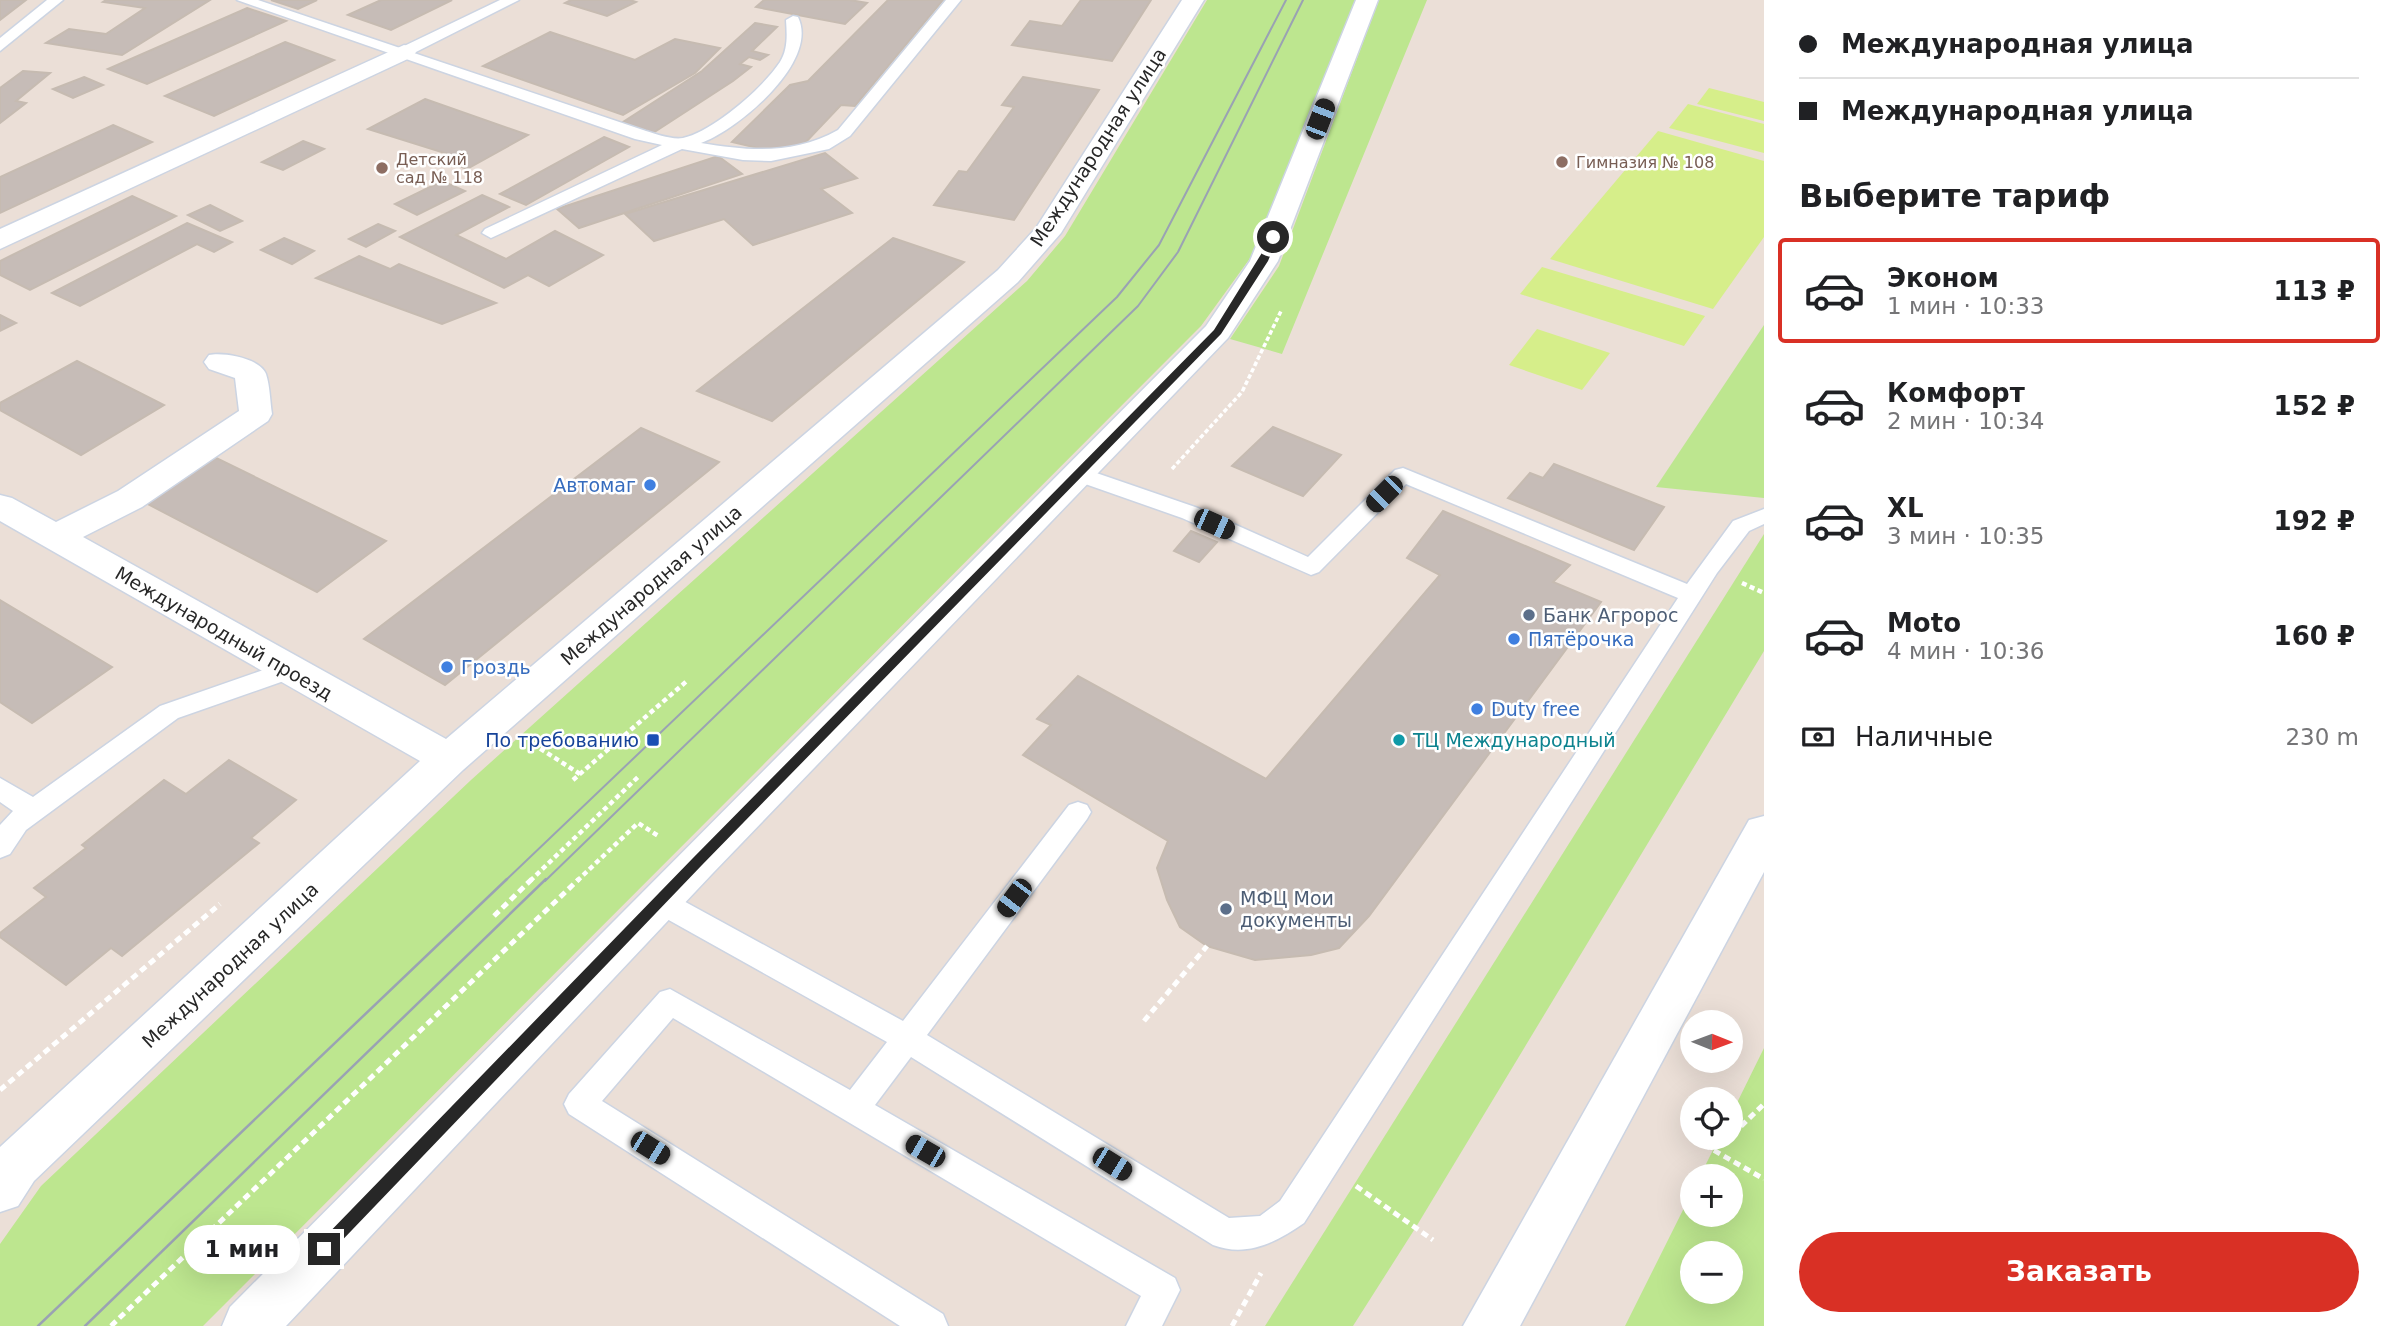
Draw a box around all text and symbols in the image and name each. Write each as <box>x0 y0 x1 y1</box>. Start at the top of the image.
text: Международная улица <box>1841 29 2194 59</box>
street label: Международная улица <box>1026 44 1170 250</box>
car <box>1303 96 1338 142</box>
text: Международная улица <box>1841 96 2194 126</box>
place label: Детский сад № 118 <box>396 150 483 187</box>
place label: Гимназия № 108 <box>1576 153 1714 172</box>
marker: Гимназия № 108 <box>1554 154 1570 170</box>
marker: Детский сад № 118 <box>374 160 390 176</box>
text: Выберите тариф <box>1799 177 2110 215</box>
route start <box>1257 221 1289 253</box>
icon: car <box>1803 259 1866 322</box>
text: Эконом <box>1887 263 1999 293</box>
text: 113 ₽ <box>2274 276 2355 306</box>
text: 1 мин · 10:33 <box>1887 293 2045 319</box>
icon: car <box>1803 374 1866 437</box>
text: Комфорт <box>1887 378 2025 408</box>
text: 152 ₽ <box>2274 391 2355 421</box>
text: 2 мин · 10:34 <box>1887 408 2045 434</box>
car <box>1362 472 1407 516</box>
place label: Автомаг <box>553 474 636 496</box>
marker: Автомаг <box>642 477 658 493</box>
icon: car <box>1803 489 1866 552</box>
text: XL <box>1887 493 1924 523</box>
street label: Международная улица <box>556 500 746 670</box>
car <box>1191 506 1238 542</box>
text: 192 ₽ <box>2274 506 2355 536</box>
text: 3 мин · 10:35 <box>1887 523 2045 549</box>
street label: Международный проезд <box>111 562 337 704</box>
place label: Банк Агророс <box>1543 604 1678 626</box>
icon: car <box>1803 604 1866 667</box>
marker: Банк Агророс <box>1521 607 1537 623</box>
text: Moto <box>1887 608 1961 638</box>
text: 160 ₽ <box>2274 621 2355 651</box>
place label: Пятёрочка <box>1528 628 1635 650</box>
marker: Пятёрочка <box>1506 631 1522 647</box>
text: 4 мин · 10:36 <box>1887 638 2045 664</box>
place label: Гроздь <box>461 656 531 678</box>
marker: Гроздь <box>439 659 455 675</box>
place label: Duty free <box>1491 698 1580 720</box>
marker: Duty free <box>1469 701 1485 717</box>
icon: cash <box>1799 718 1837 756</box>
text: Наличные <box>1855 722 1993 752</box>
text: 230 m <box>2285 724 2359 750</box>
place label: По требованию <box>485 729 639 751</box>
place label: ТЦ Международный <box>1412 729 1616 751</box>
marker: По требованию <box>645 732 661 748</box>
marker: ТЦ Международный <box>1391 732 1407 748</box>
car <box>993 875 1036 921</box>
street label: Международная улица <box>138 878 322 1052</box>
place label: МФЦ Мои документы <box>1240 887 1352 931</box>
marker: МФЦ Мои документы <box>1218 901 1234 917</box>
north arrow <box>1680 1010 1743 1073</box>
map controls <box>1680 1010 1743 1304</box>
button: locate <box>1680 1087 1743 1150</box>
car <box>627 1128 674 1168</box>
car <box>902 1131 949 1171</box>
car <box>1089 1144 1136 1184</box>
button: + <box>1680 1164 1743 1227</box>
callout: 1 мин <box>184 1224 300 1274</box>
button: Заказать <box>1799 1232 2359 1312</box>
route end <box>308 1233 340 1265</box>
text: 1 мин <box>205 1236 279 1262</box>
button: − <box>1680 1241 1743 1304</box>

